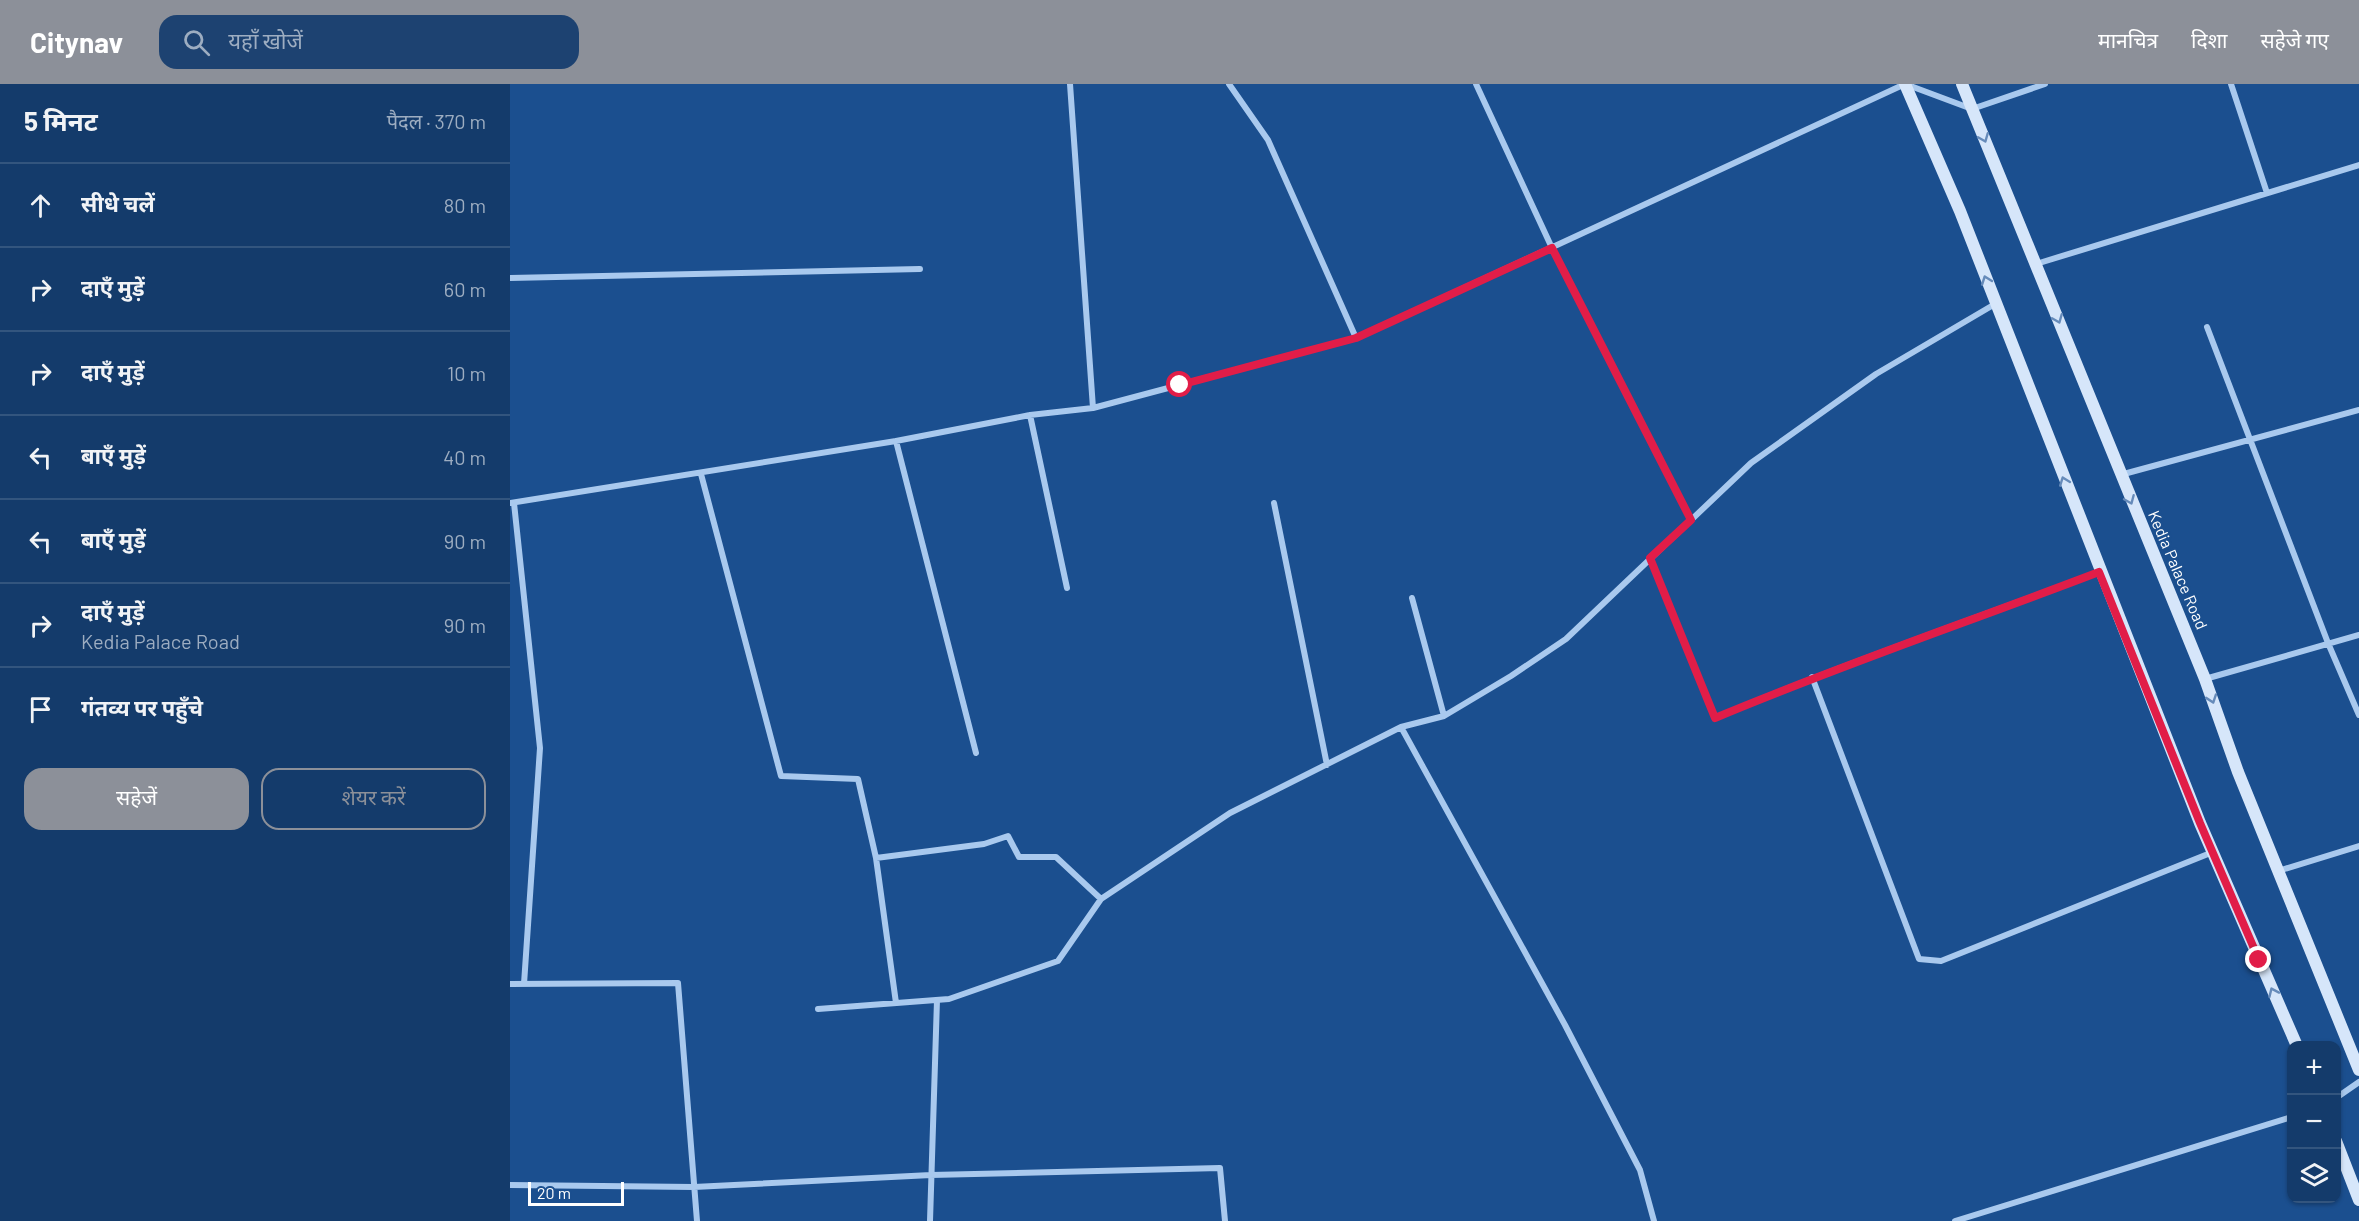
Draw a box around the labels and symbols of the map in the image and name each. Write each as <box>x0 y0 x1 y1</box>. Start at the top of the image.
one-way arrow <box>1977 132 1989 143</box>
one-way arrow <box>1980 275 1993 286</box>
one-way arrow <box>2051 312 2063 323</box>
route start <box>1166 371 1192 397</box>
one-way arrow <box>2059 476 2071 487</box>
one-way arrow <box>2123 493 2135 504</box>
street label: Kedia Palace Road <box>2145 508 2212 632</box>
one-way arrow <box>2205 694 2218 704</box>
route end <box>2245 946 2271 972</box>
one-way arrow <box>2269 987 2281 998</box>
scale bar <box>528 1179 624 1206</box>

